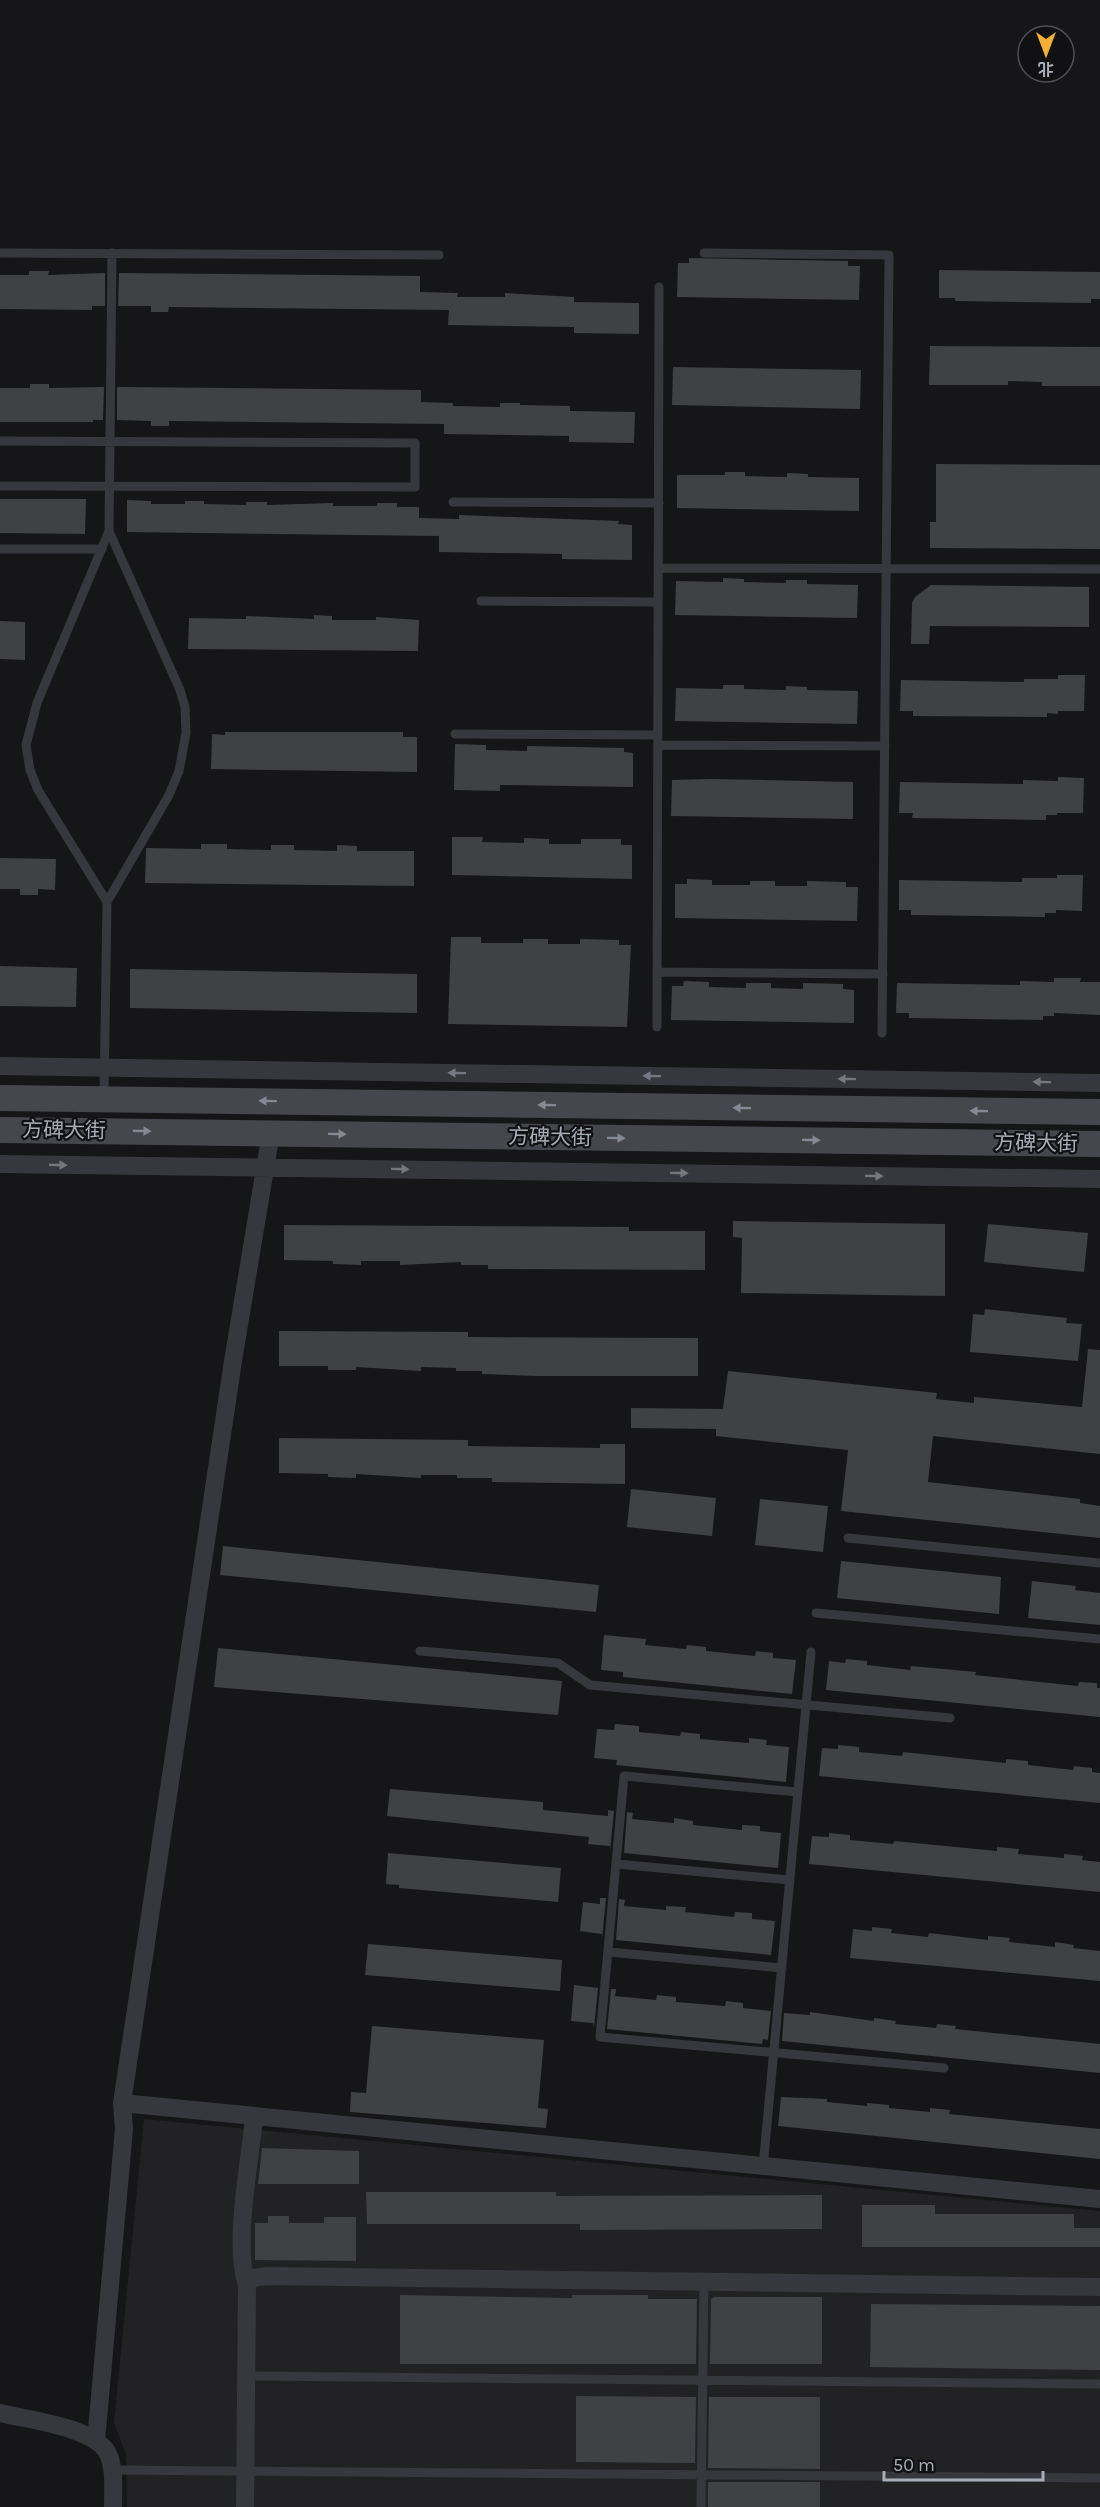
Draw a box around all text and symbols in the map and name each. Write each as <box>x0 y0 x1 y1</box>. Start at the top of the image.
north arrow <box>1016 24 1076 84</box>
text: 北 <box>1038 59 1054 78</box>
one-way arrow <box>447 1068 466 1078</box>
one-way arrow <box>642 1071 661 1081</box>
one-way arrow <box>837 1074 856 1084</box>
one-way arrow <box>1032 1077 1051 1087</box>
one-way arrow <box>258 1096 277 1106</box>
one-way arrow <box>537 1100 556 1110</box>
one-way arrow <box>732 1103 751 1112</box>
one-way arrow <box>969 1106 988 1116</box>
street label: 方碑大街 <box>22 1117 106 1143</box>
street label: 方碑大街 <box>508 1124 592 1150</box>
one-way arrow <box>133 1127 152 1136</box>
one-way arrow <box>328 1129 347 1139</box>
street label: 方碑大街 <box>994 1130 1078 1156</box>
one-way arrow <box>607 1133 626 1143</box>
one-way arrow <box>802 1135 821 1145</box>
one-way arrow <box>49 1160 68 1170</box>
one-way arrow <box>391 1165 410 1174</box>
one-way arrow <box>670 1168 689 1178</box>
one-way arrow <box>865 1171 884 1180</box>
scale bar <box>884 2444 1043 2482</box>
text: 50 m <box>893 2454 935 2476</box>

